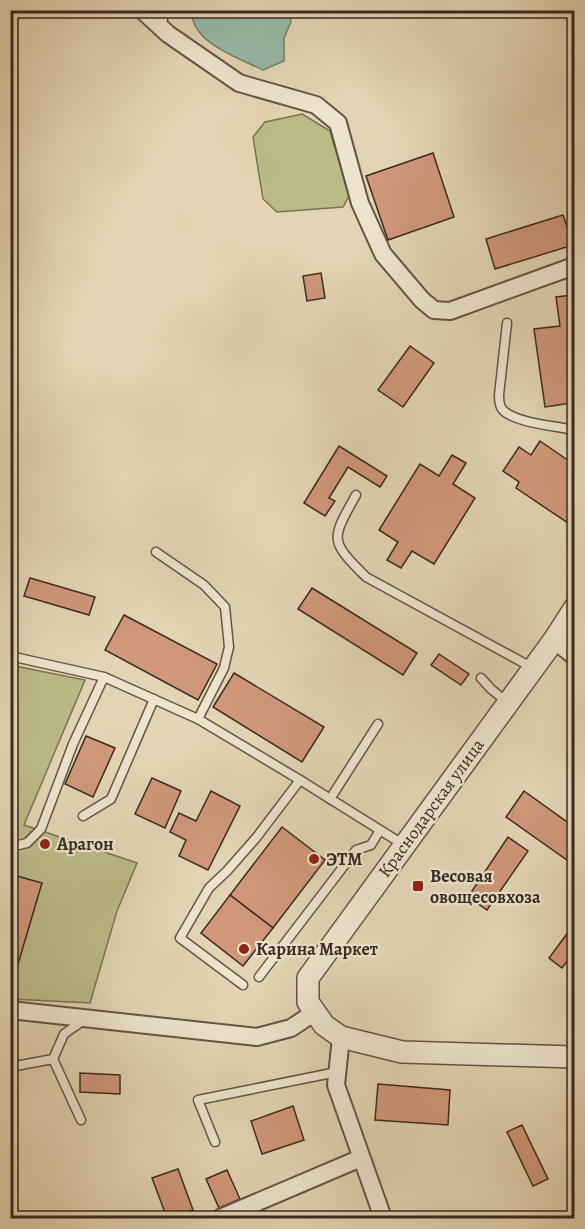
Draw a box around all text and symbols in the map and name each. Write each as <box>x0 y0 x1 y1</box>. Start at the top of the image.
street label: Краснодарская улица <box>372 733 490 882</box>
place label: Арагон <box>56 832 114 856</box>
marker: Арагон <box>38 837 52 851</box>
place label: ЭТМ <box>326 847 362 871</box>
marker: ЭТМ <box>307 852 321 866</box>
place label: Весовая овощесовхоза <box>430 864 541 909</box>
marker: Весовая овощесовхоза <box>411 879 425 893</box>
place label: Карина Маркет <box>256 937 378 961</box>
marker: Карина Маркет <box>237 942 251 956</box>

